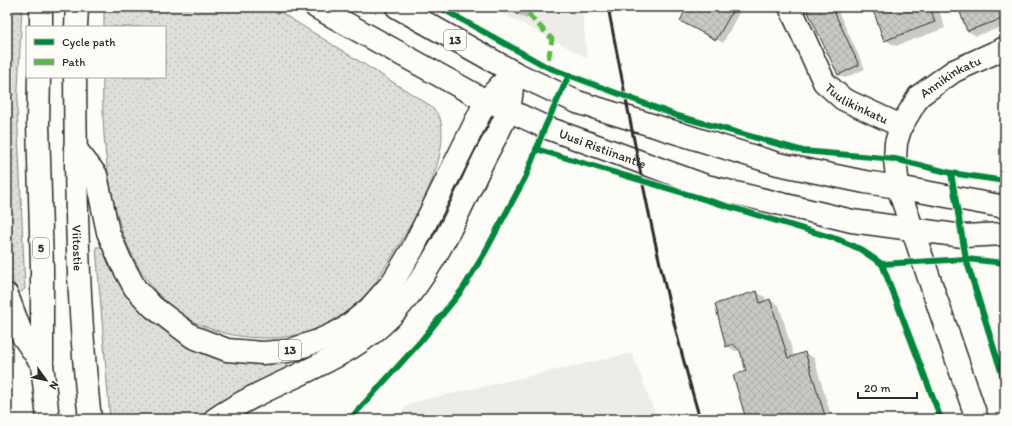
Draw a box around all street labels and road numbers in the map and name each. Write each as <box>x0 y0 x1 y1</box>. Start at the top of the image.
road number: 13 <box>444 30 466 50</box>
street label: Annikinkatu <box>917 52 983 101</box>
street label: Tuulikinkatu <box>822 79 891 127</box>
street label: Uusi Ristiinantie <box>557 125 648 171</box>
street label: Viitostie <box>70 225 86 271</box>
road number: 5 <box>33 238 49 258</box>
road number: 13 <box>279 340 301 360</box>

